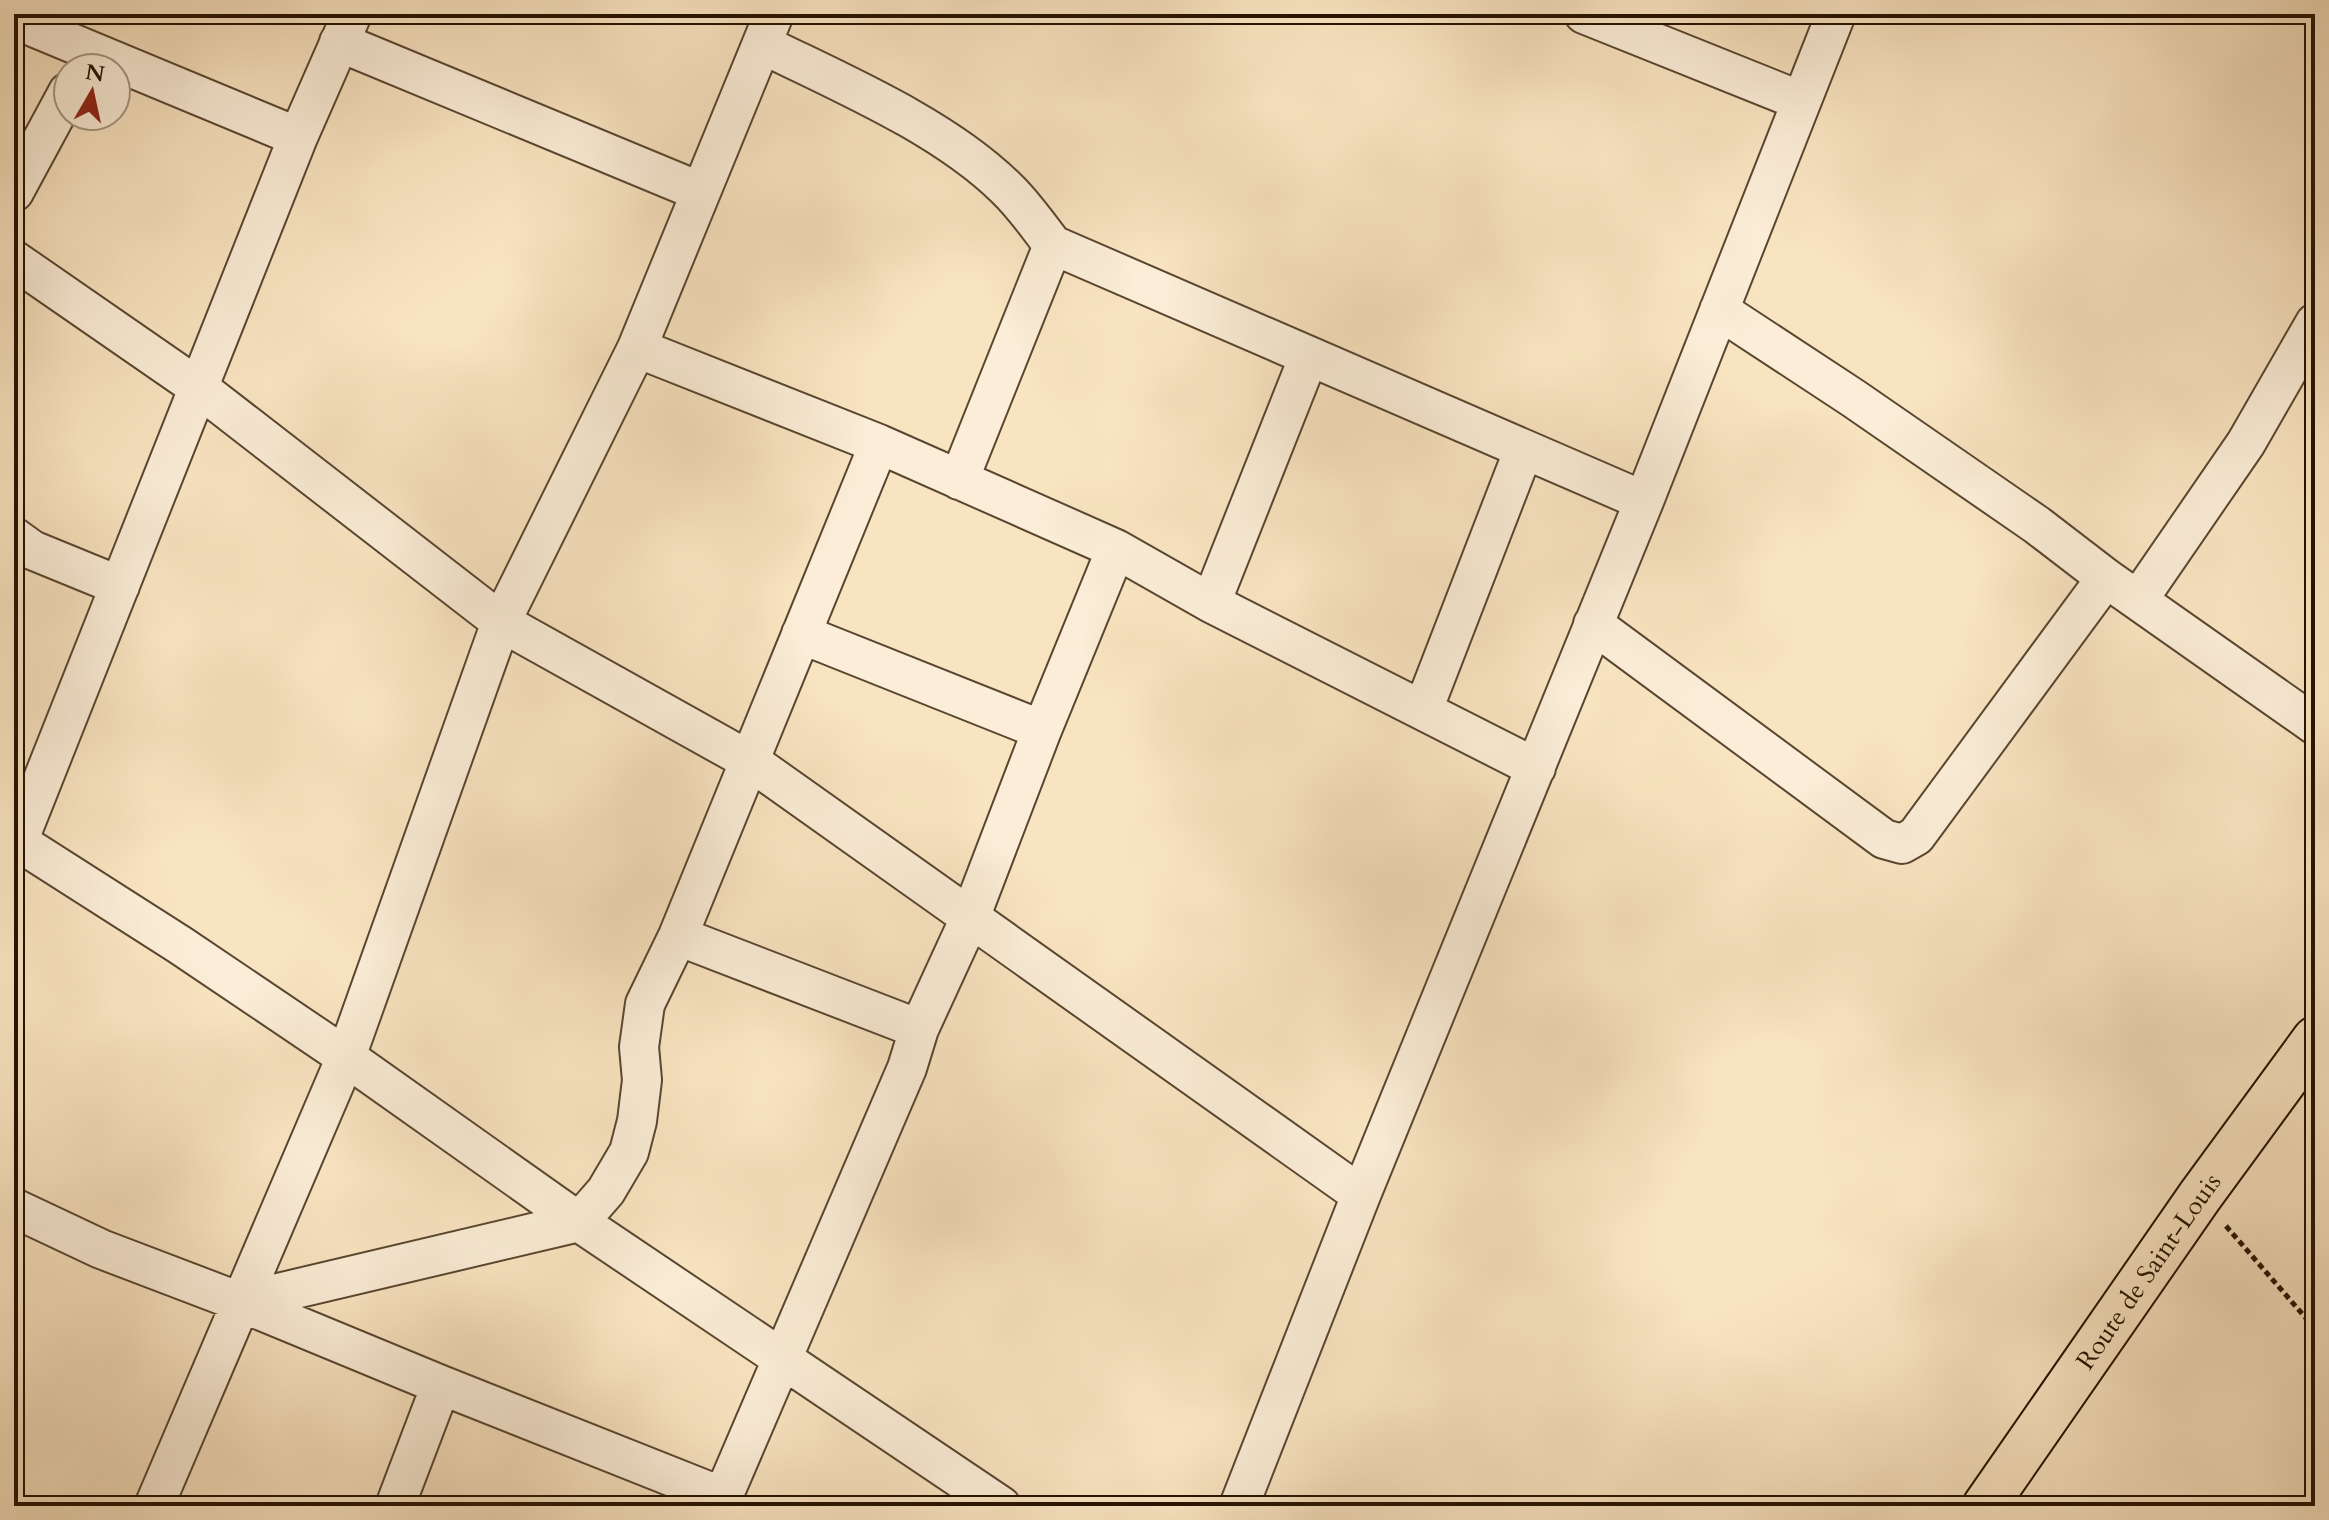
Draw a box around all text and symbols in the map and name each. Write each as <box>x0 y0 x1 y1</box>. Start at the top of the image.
north arrow <box>52 52 132 132</box>
text: N <box>83 57 107 90</box>
street label: Route de Saint-Louis <box>2068 1166 2229 1377</box>

